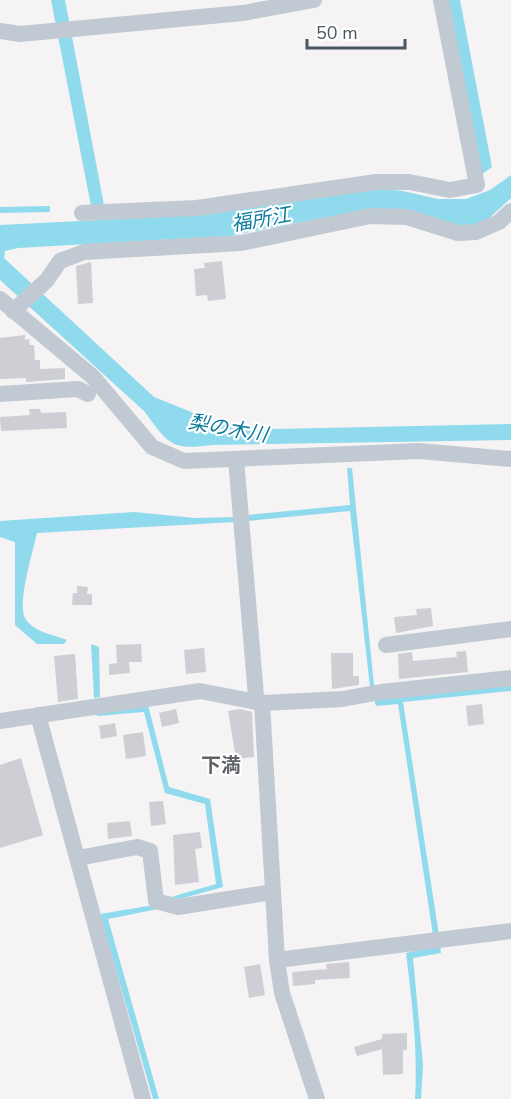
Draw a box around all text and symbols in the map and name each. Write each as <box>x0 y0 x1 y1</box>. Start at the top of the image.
scale bar <box>307 12 404 50</box>
text: 50 m <box>316 21 358 45</box>
water label: 福所江 <box>229 201 295 238</box>
water label: 梨の木川 <box>186 408 272 449</box>
district label: 下満 <box>201 752 241 779</box>

